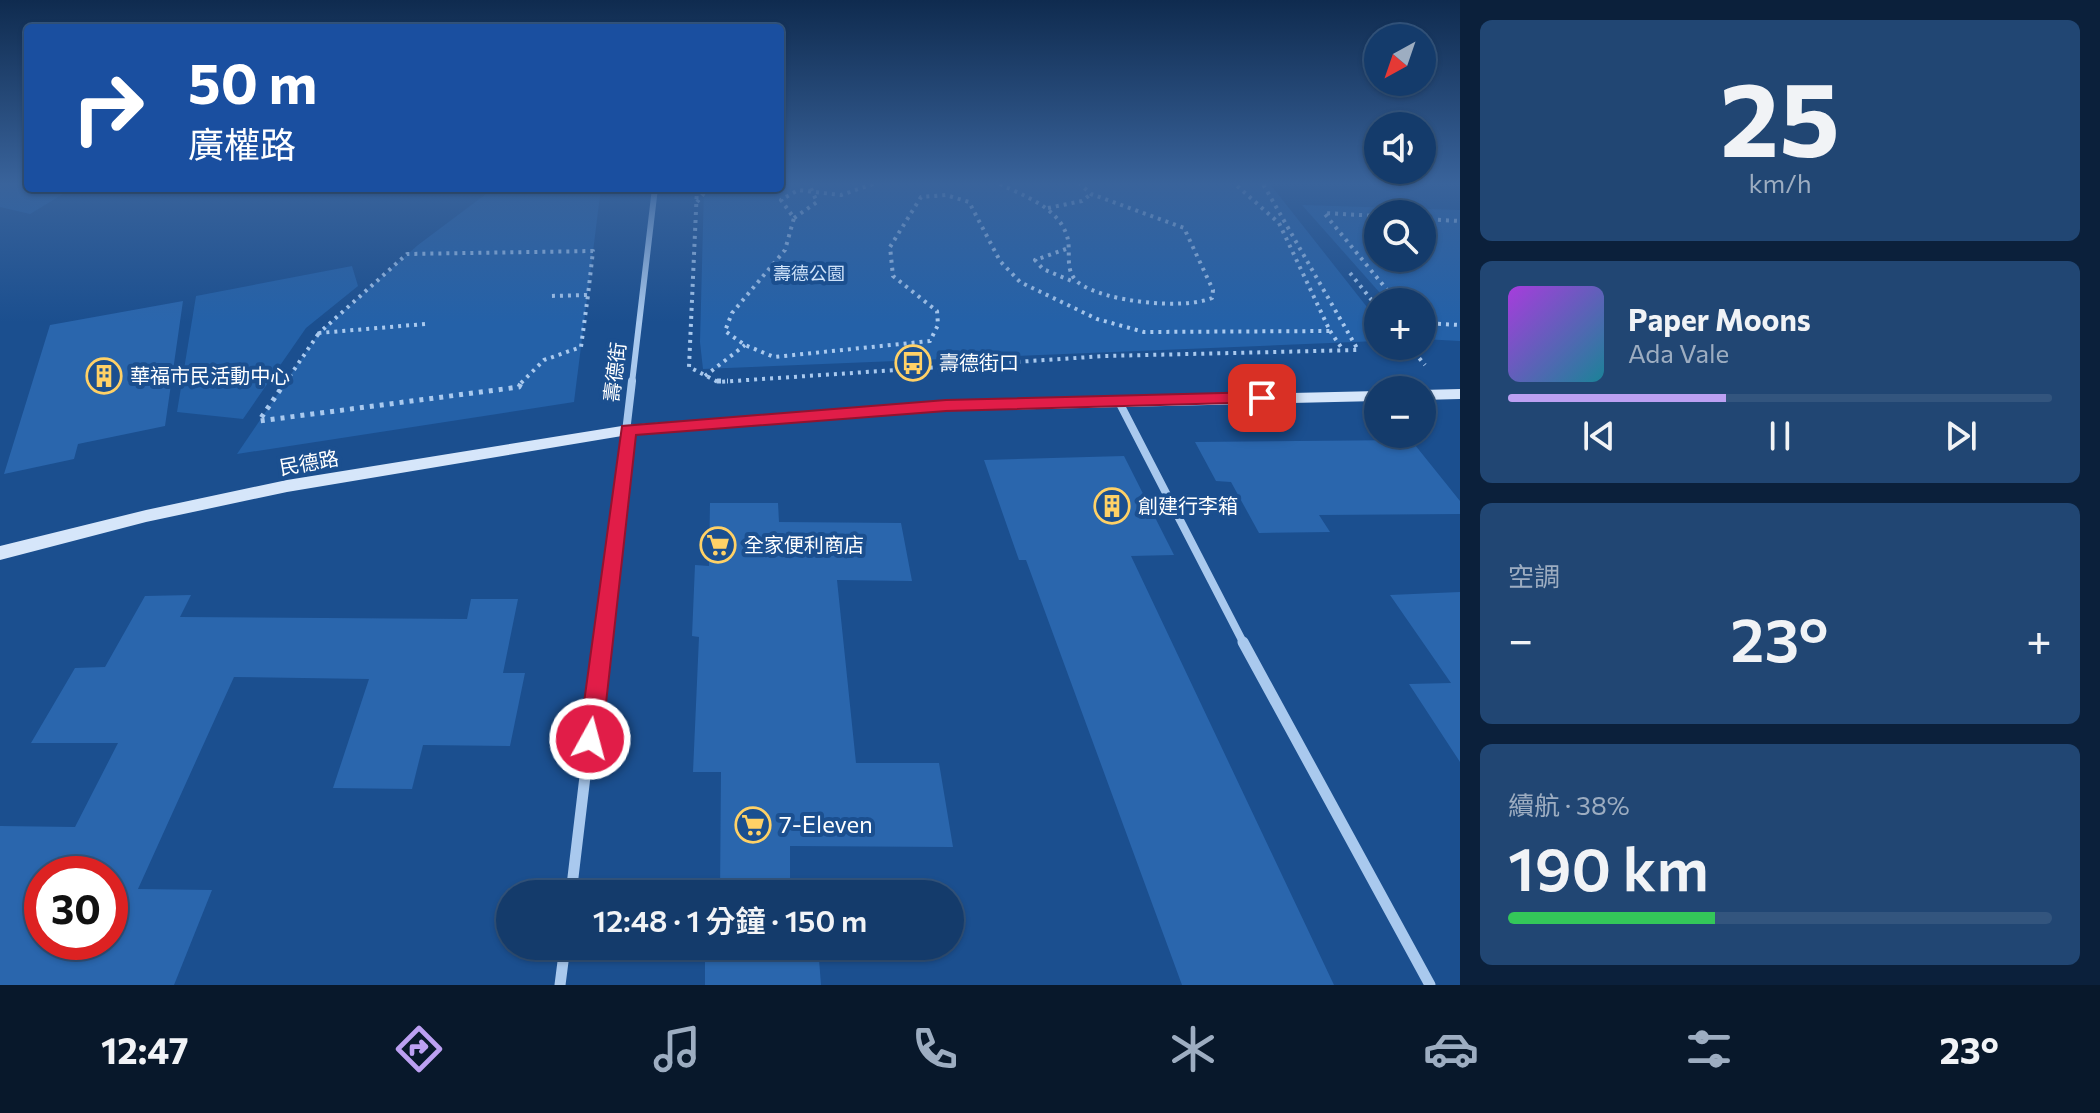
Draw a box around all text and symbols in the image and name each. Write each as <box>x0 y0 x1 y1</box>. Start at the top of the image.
north arrow <box>1364 24 1436 96</box>
map controls <box>1364 24 1436 448</box>
text: 50 m <box>188 47 317 116</box>
text: 25 <box>1720 51 1840 178</box>
icon: right <box>56 56 160 160</box>
button: sound <box>1364 112 1436 184</box>
text: 廣權路 <box>188 121 296 165</box>
text: km/h <box>1748 167 1812 198</box>
button: search <box>1364 200 1436 272</box>
park label: 壽德公園 <box>773 262 845 284</box>
button: + <box>1364 288 1436 360</box>
text: Paper Moons <box>1628 300 1811 337</box>
text: Ada Vale <box>1628 337 1729 368</box>
street label: 壽德街 <box>598 341 630 403</box>
bus stop icon: 壽德街口 <box>894 344 932 382</box>
place label: 壽德街口 <box>939 350 1019 374</box>
building icon: 華福市民活動中心 <box>85 357 123 395</box>
place label: 華福市民活動中心 <box>130 363 290 387</box>
pin <box>1228 364 1296 432</box>
icon: arrive <box>1240 376 1284 420</box>
button: − <box>1364 376 1436 448</box>
icon: previous <box>1577 414 1621 458</box>
icon: pause <box>1758 414 1802 458</box>
icon: next <box>1939 414 1983 458</box>
street label: 民德路 <box>277 445 340 479</box>
building icon: 創建行李箱 <box>1093 487 1131 525</box>
place label: 創建行李箱 <box>1138 493 1238 517</box>
supermarket icon: 全家便利商店 <box>699 526 737 564</box>
place label: 全家便利商店 <box>744 532 864 556</box>
text: 空調 <box>1508 560 1560 591</box>
text: 23° <box>1731 601 1829 674</box>
text: − <box>1508 611 1533 665</box>
text: + <box>2026 611 2052 665</box>
position arrow <box>548 697 632 781</box>
text: 續航 · 38% <box>1508 789 1630 820</box>
supermarket icon: 7-Eleven <box>734 806 772 844</box>
place label: 7-Eleven <box>779 809 873 838</box>
text: 190 km <box>1508 830 1709 903</box>
speed limit sign: 30 <box>24 856 128 960</box>
text: 12:48 · 1 分鐘 · 150 m <box>593 901 867 938</box>
icon: directions <box>391 1021 447 1077</box>
icon: music <box>649 1021 705 1077</box>
icon: phone <box>907 1021 963 1077</box>
icon: climate <box>1165 1021 1221 1077</box>
icon: car <box>1423 1021 1479 1077</box>
icon: filters <box>1681 1021 1737 1077</box>
text: 12:47 <box>101 1027 189 1071</box>
text: 23° <box>1939 1027 1999 1071</box>

